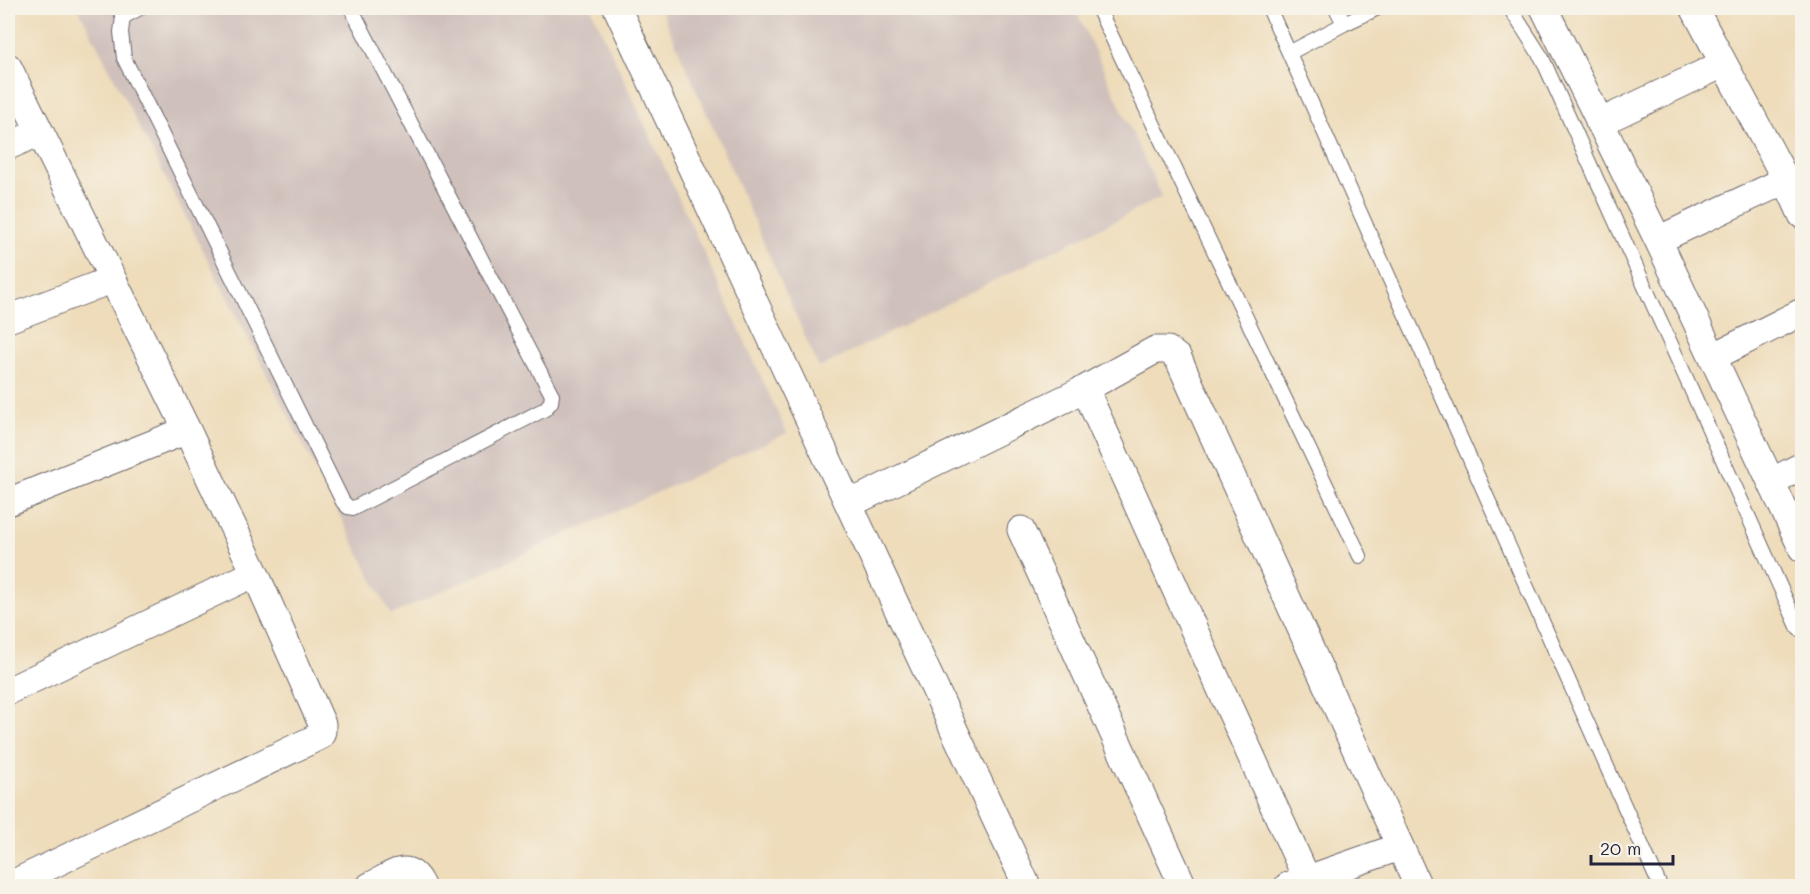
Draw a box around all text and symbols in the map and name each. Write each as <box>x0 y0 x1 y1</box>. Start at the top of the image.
scale bar <box>1591 828 1674 866</box>
text: 20 m <box>1600 836 1641 860</box>

